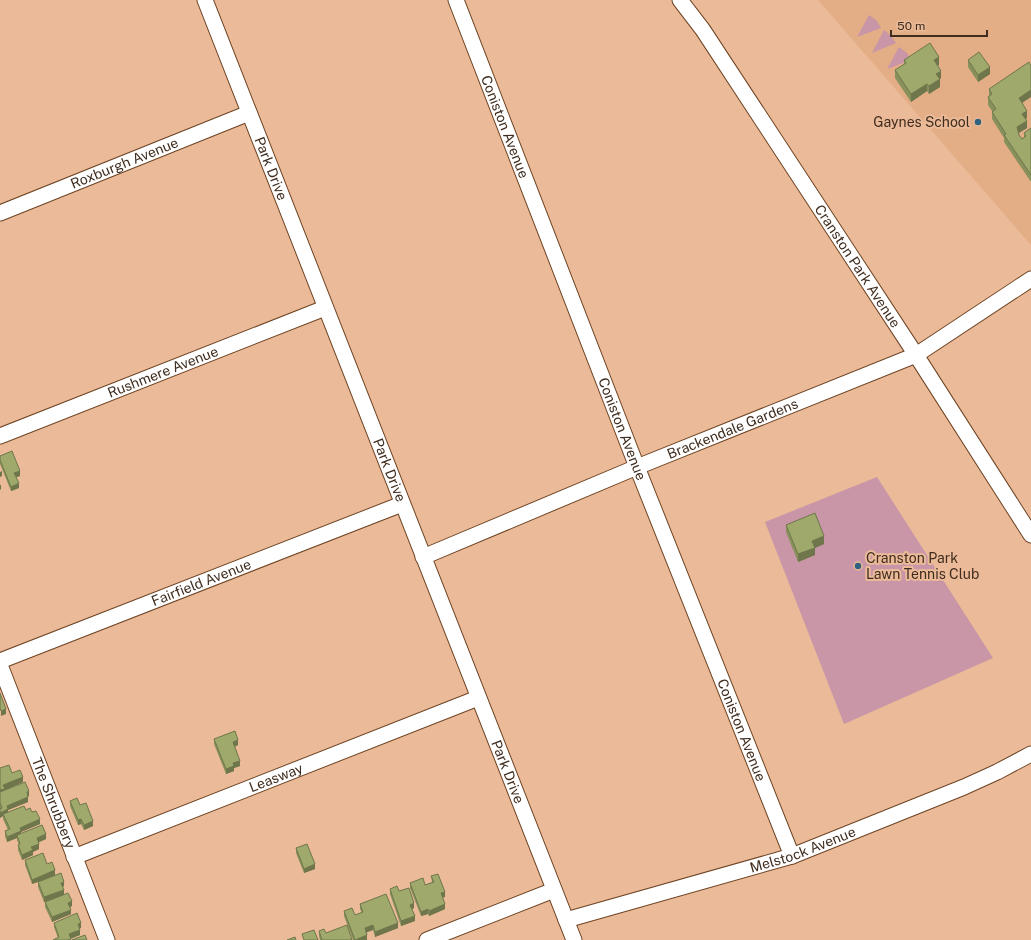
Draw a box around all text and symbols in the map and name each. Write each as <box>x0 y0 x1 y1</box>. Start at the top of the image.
scale bar <box>891 12 987 38</box>
text: 50 m <box>897 19 925 33</box>
street label: Coniston Avenue <box>478 73 532 180</box>
place label: Gaynes School <box>873 114 970 130</box>
marker: Gaynes School <box>973 117 983 127</box>
street label: Roxburgh Avenue <box>68 134 181 192</box>
street label: Park Drive <box>251 134 291 203</box>
street label: Cranston Park Avenue <box>812 202 904 331</box>
street label: Rushmere Avenue <box>105 343 220 401</box>
street label: Coniston Avenue <box>595 375 649 483</box>
street label: Brackendale Gardens <box>665 395 800 462</box>
street label: Park Drive <box>370 436 409 504</box>
place label: Cranston Park Lawn Tennis Club <box>866 550 979 582</box>
street label: Fairfield Avenue <box>149 556 253 609</box>
marker: Cranston Park Lawn Tennis Club <box>853 561 863 571</box>
street label: Coniston Avenue <box>714 677 769 784</box>
street label: Park Drive <box>488 738 528 806</box>
street label: The Shrubbery <box>29 755 79 851</box>
street label: Leasway <box>247 760 305 795</box>
street label: Melstock Avenue <box>748 823 858 876</box>

